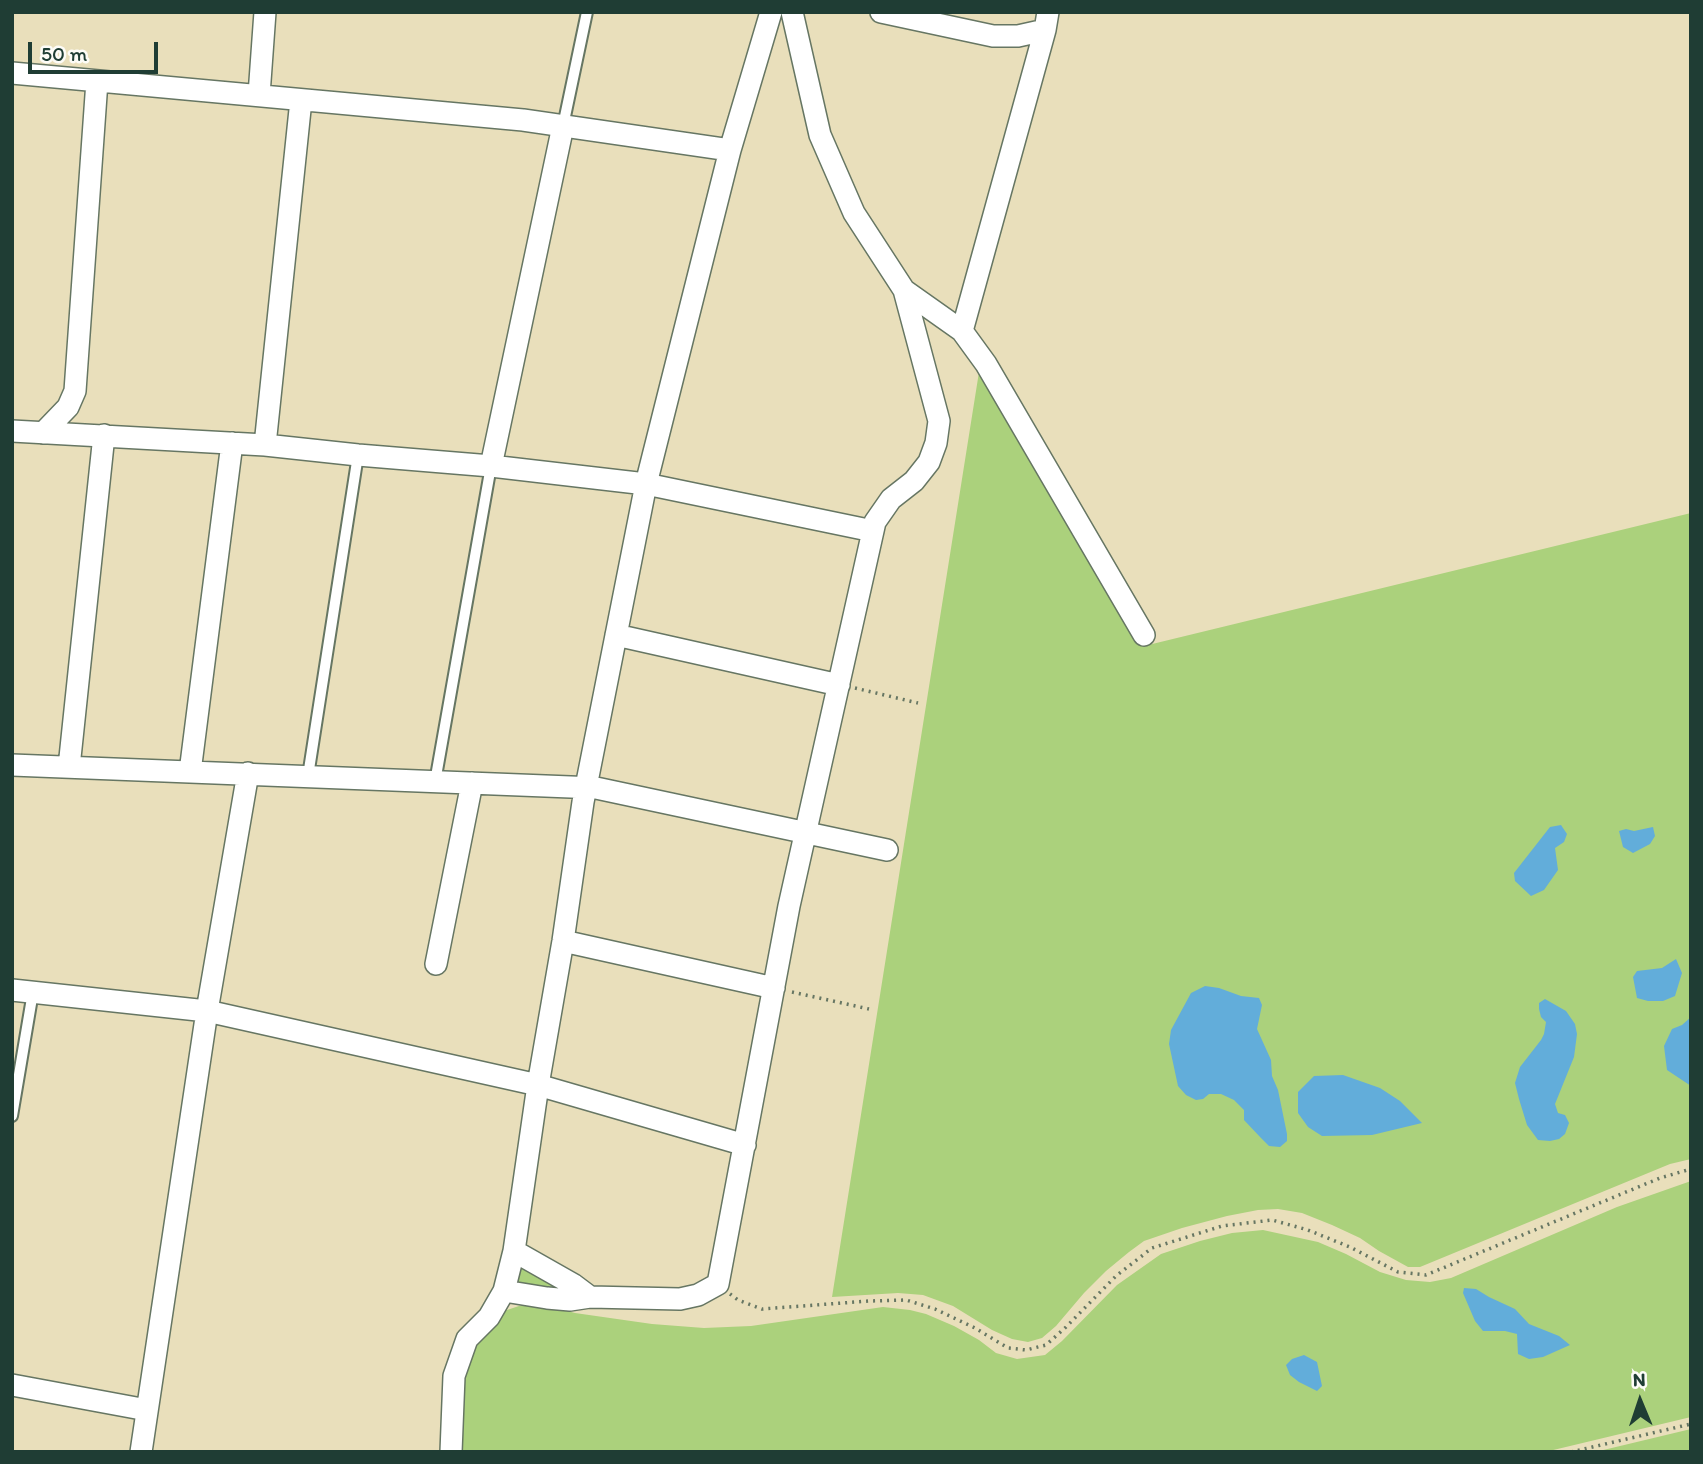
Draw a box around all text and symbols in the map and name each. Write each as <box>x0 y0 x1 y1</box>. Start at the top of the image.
scale bar <box>32 28 161 72</box>
text: 50 m <box>41 41 87 66</box>
north arrow <box>1605 1366 1675 1436</box>
text: N <box>1632 1368 1646 1391</box>

